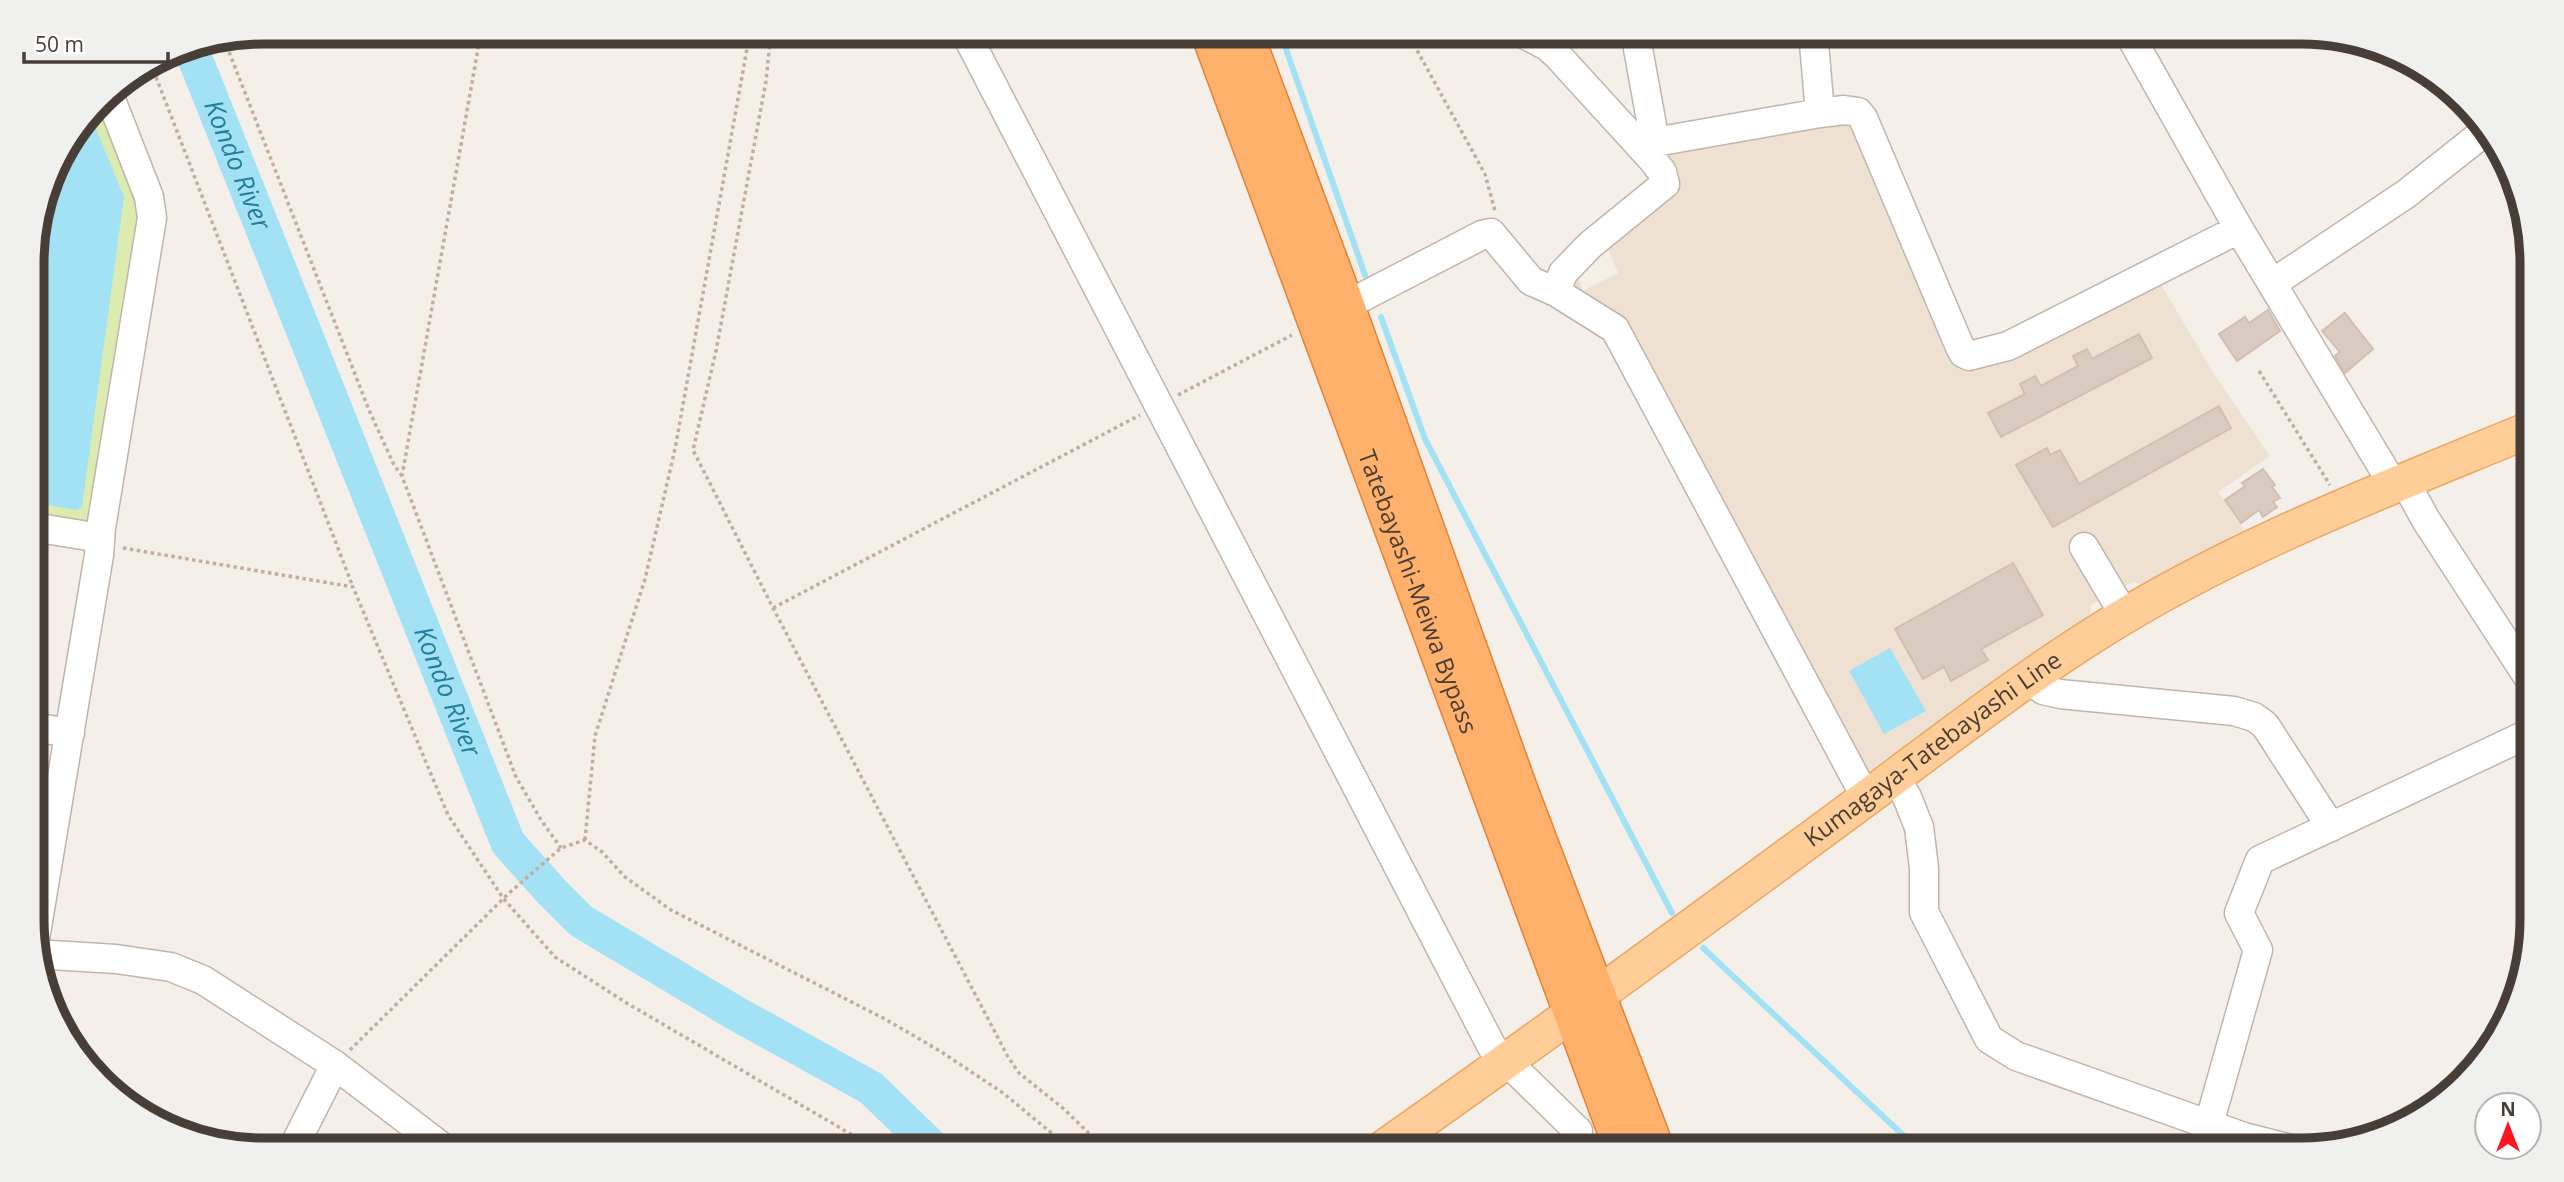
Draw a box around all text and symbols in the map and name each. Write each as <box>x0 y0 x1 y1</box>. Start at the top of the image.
scale bar <box>24 21 168 65</box>
text: 50 m <box>35 30 84 58</box>
water label: Kondo River <box>196 94 281 237</box>
street label: Tatebayashi-Meiwa Bypass <box>1351 445 1486 738</box>
water label: Kondo River <box>406 621 491 763</box>
street label: Kumagaya-Tatebayashi Line <box>1797 643 2067 854</box>
north arrow <box>2473 1091 2543 1161</box>
text: N <box>2500 1096 2516 1122</box>

